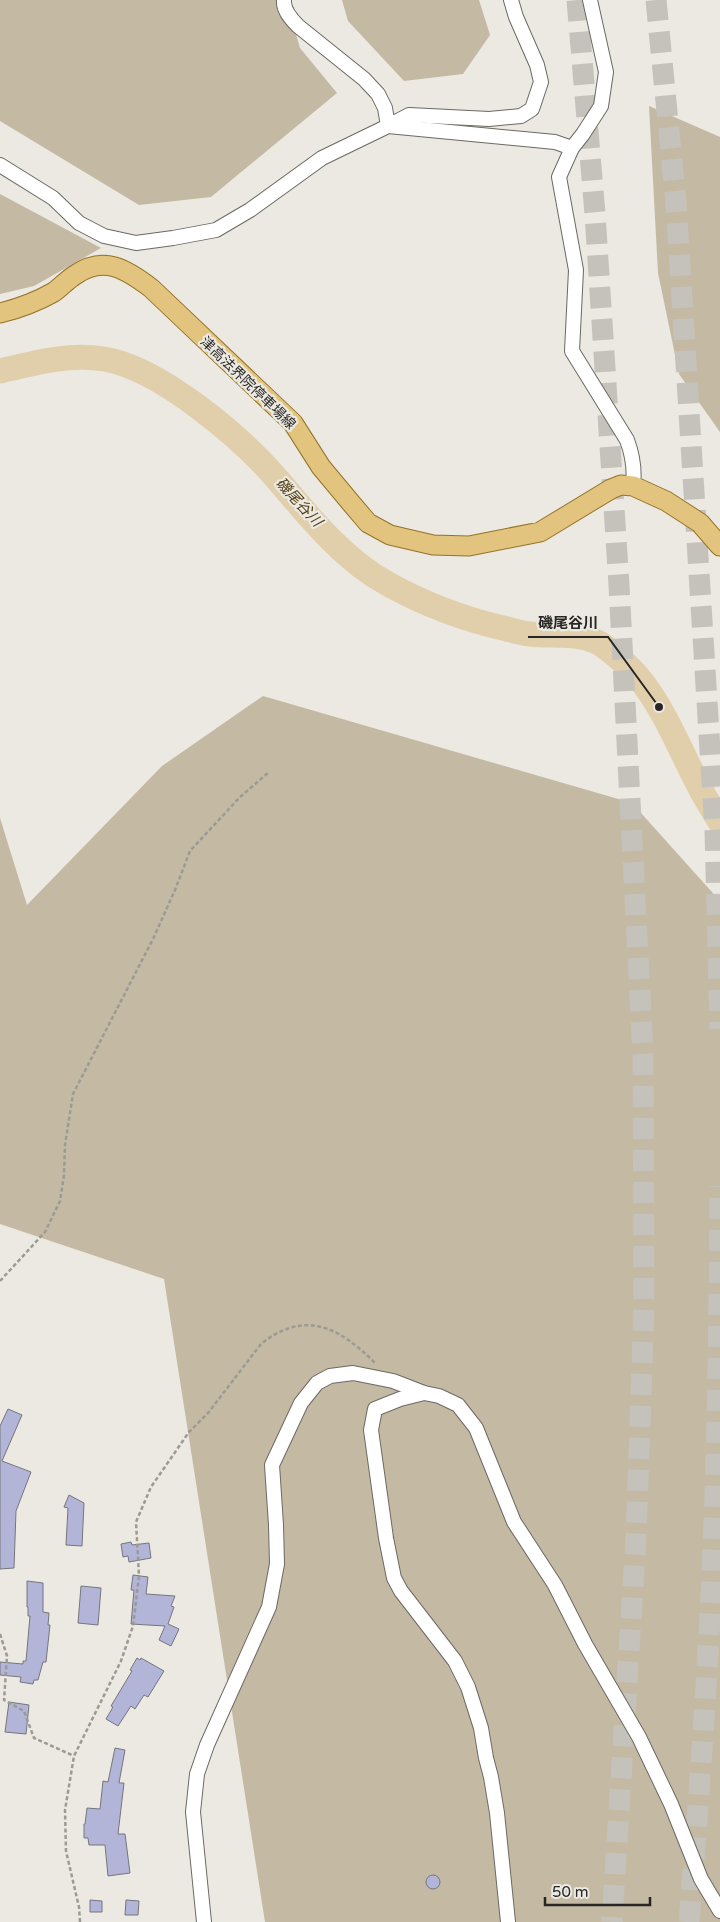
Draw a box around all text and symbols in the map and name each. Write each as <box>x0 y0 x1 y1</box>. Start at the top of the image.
street label: 津高法界院停車場線 <box>197 333 299 433</box>
water label: 磯尾谷川 <box>272 474 327 532</box>
callout: 磯尾谷川 <box>528 607 608 637</box>
text: 磯尾谷川 <box>538 614 598 632</box>
scale bar <box>545 1874 650 1906</box>
text: 50 m <box>552 1883 589 1901</box>

